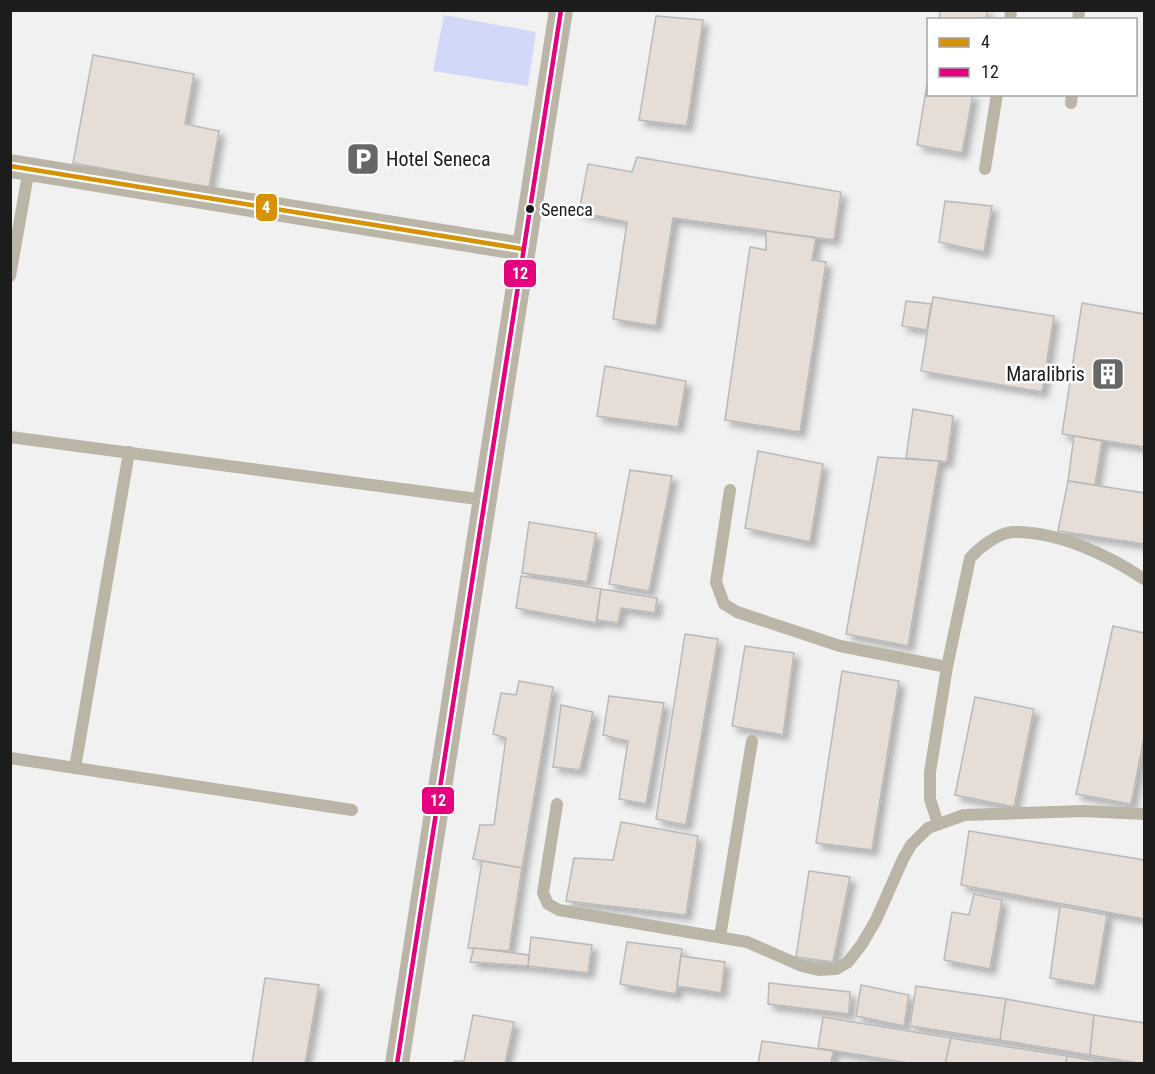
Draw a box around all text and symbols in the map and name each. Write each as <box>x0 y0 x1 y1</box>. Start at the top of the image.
legend <box>927 18 1137 96</box>
text: 4 <box>981 31 990 52</box>
text: 12 <box>981 61 999 82</box>
parking icon: Hotel Seneca <box>345 141 381 177</box>
place label: Hotel Seneca <box>386 147 491 171</box>
line badge: 4 <box>255 193 278 222</box>
text: 4 <box>262 198 270 217</box>
place label: Seneca <box>541 199 593 220</box>
marker: Seneca <box>524 203 536 215</box>
line badge: 12 <box>503 259 537 288</box>
text: 12 <box>512 264 528 283</box>
building icon: Maralibris <box>1090 356 1126 392</box>
place label: Maralibris <box>1006 362 1085 386</box>
line badge: 12 <box>421 786 455 815</box>
text: 12 <box>430 791 446 810</box>

